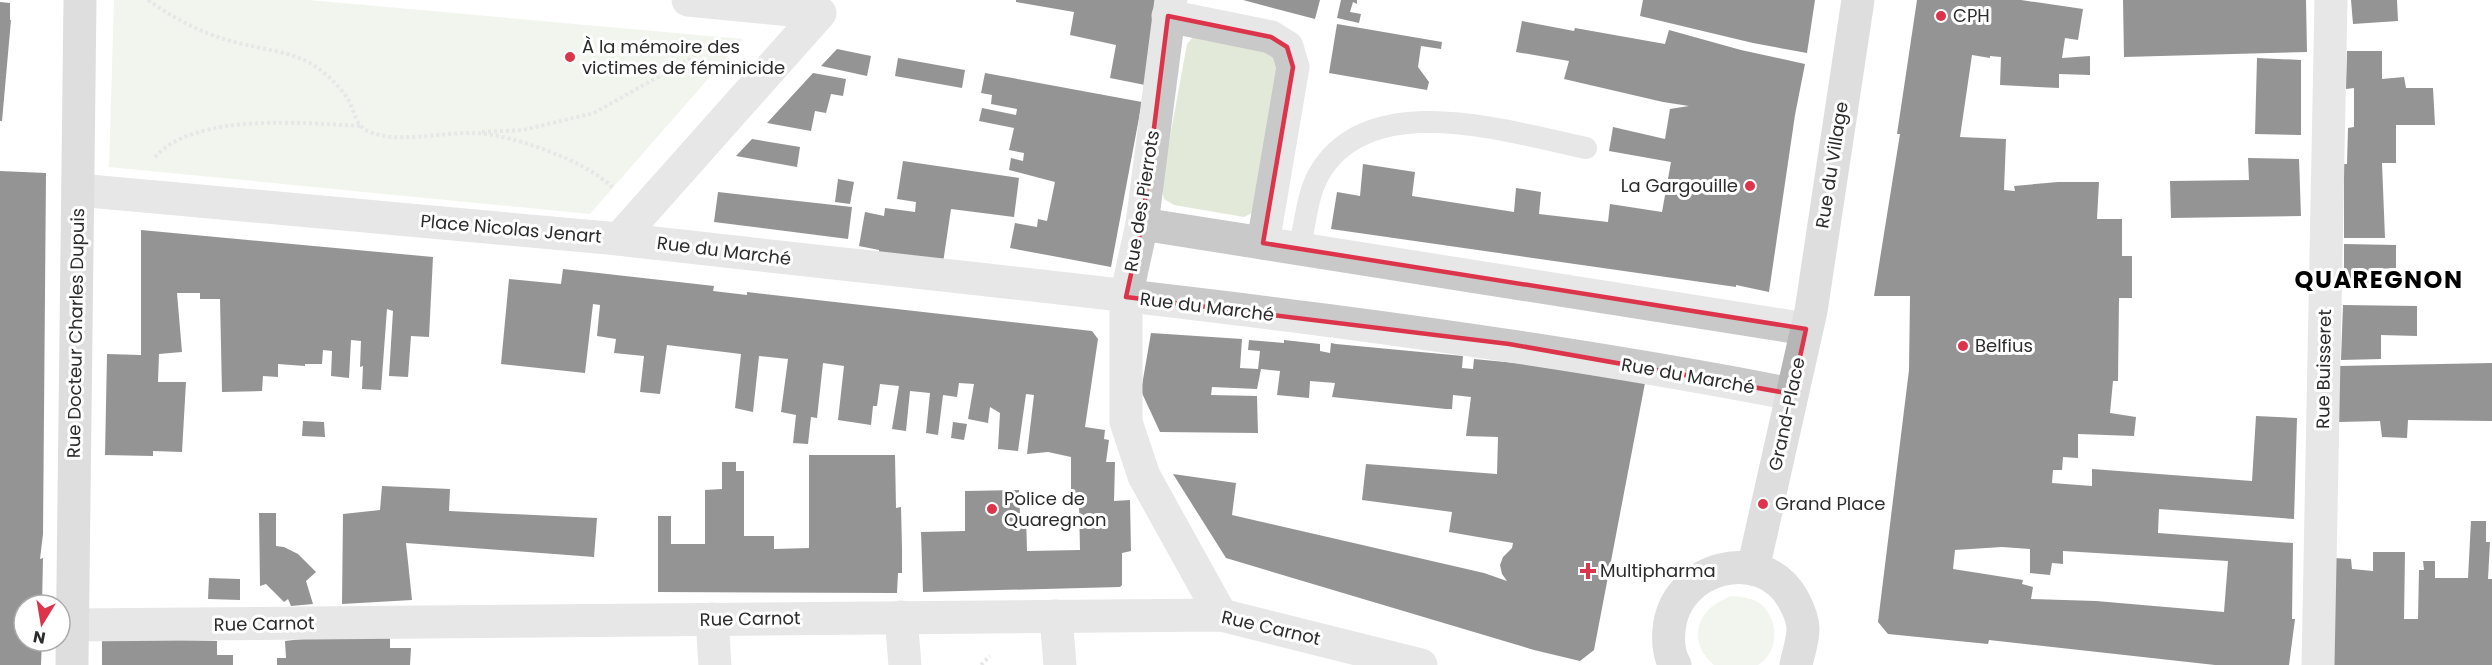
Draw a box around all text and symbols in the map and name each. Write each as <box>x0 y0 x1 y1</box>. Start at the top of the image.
place label: CPH <box>1953 3 1990 28</box>
marker: CPH <box>1934 9 1948 23</box>
place label: À la mémoire des victimes de féminicide <box>582 34 785 80</box>
marker: À la mémoire des victimes de féminicide <box>563 50 577 64</box>
street label: Rue du Village <box>1809 100 1854 230</box>
street label: Rue des Pierrots <box>1118 128 1165 273</box>
place label: La Gargouille <box>1621 173 1738 198</box>
marker: La Gargouille <box>1743 179 1757 193</box>
street label: Rue Docteur Charles Dupuis <box>61 208 90 458</box>
street label: Place Nicolas Jenart <box>419 208 603 249</box>
street label: Rue du Marché <box>656 230 793 271</box>
district label: QUAREGNON <box>2295 263 2463 296</box>
street label: Rue du Marché <box>1139 286 1276 327</box>
street label: Rue Buisseret <box>2310 309 2337 429</box>
place label: Belfius <box>1975 333 2033 358</box>
marker: Belfius <box>1956 339 1970 353</box>
street label: Rue du Marché <box>1619 351 1757 400</box>
street label: Grand-Place <box>1762 355 1811 473</box>
place label: Police de Quaregnon <box>1004 486 1106 532</box>
place label: Grand Place <box>1775 491 1885 516</box>
marker: Grand Place <box>1756 497 1770 511</box>
marker: Police de Quaregnon <box>985 502 999 516</box>
place label: Multipharma <box>1600 558 1716 583</box>
marker: Multipharma <box>1581 564 1595 578</box>
north arrow <box>12 593 72 653</box>
street label: Rue Carnot <box>1219 604 1323 651</box>
street label: Rue Carnot <box>699 605 801 632</box>
street label: Rue Carnot <box>213 610 315 637</box>
text: N <box>31 625 47 650</box>

